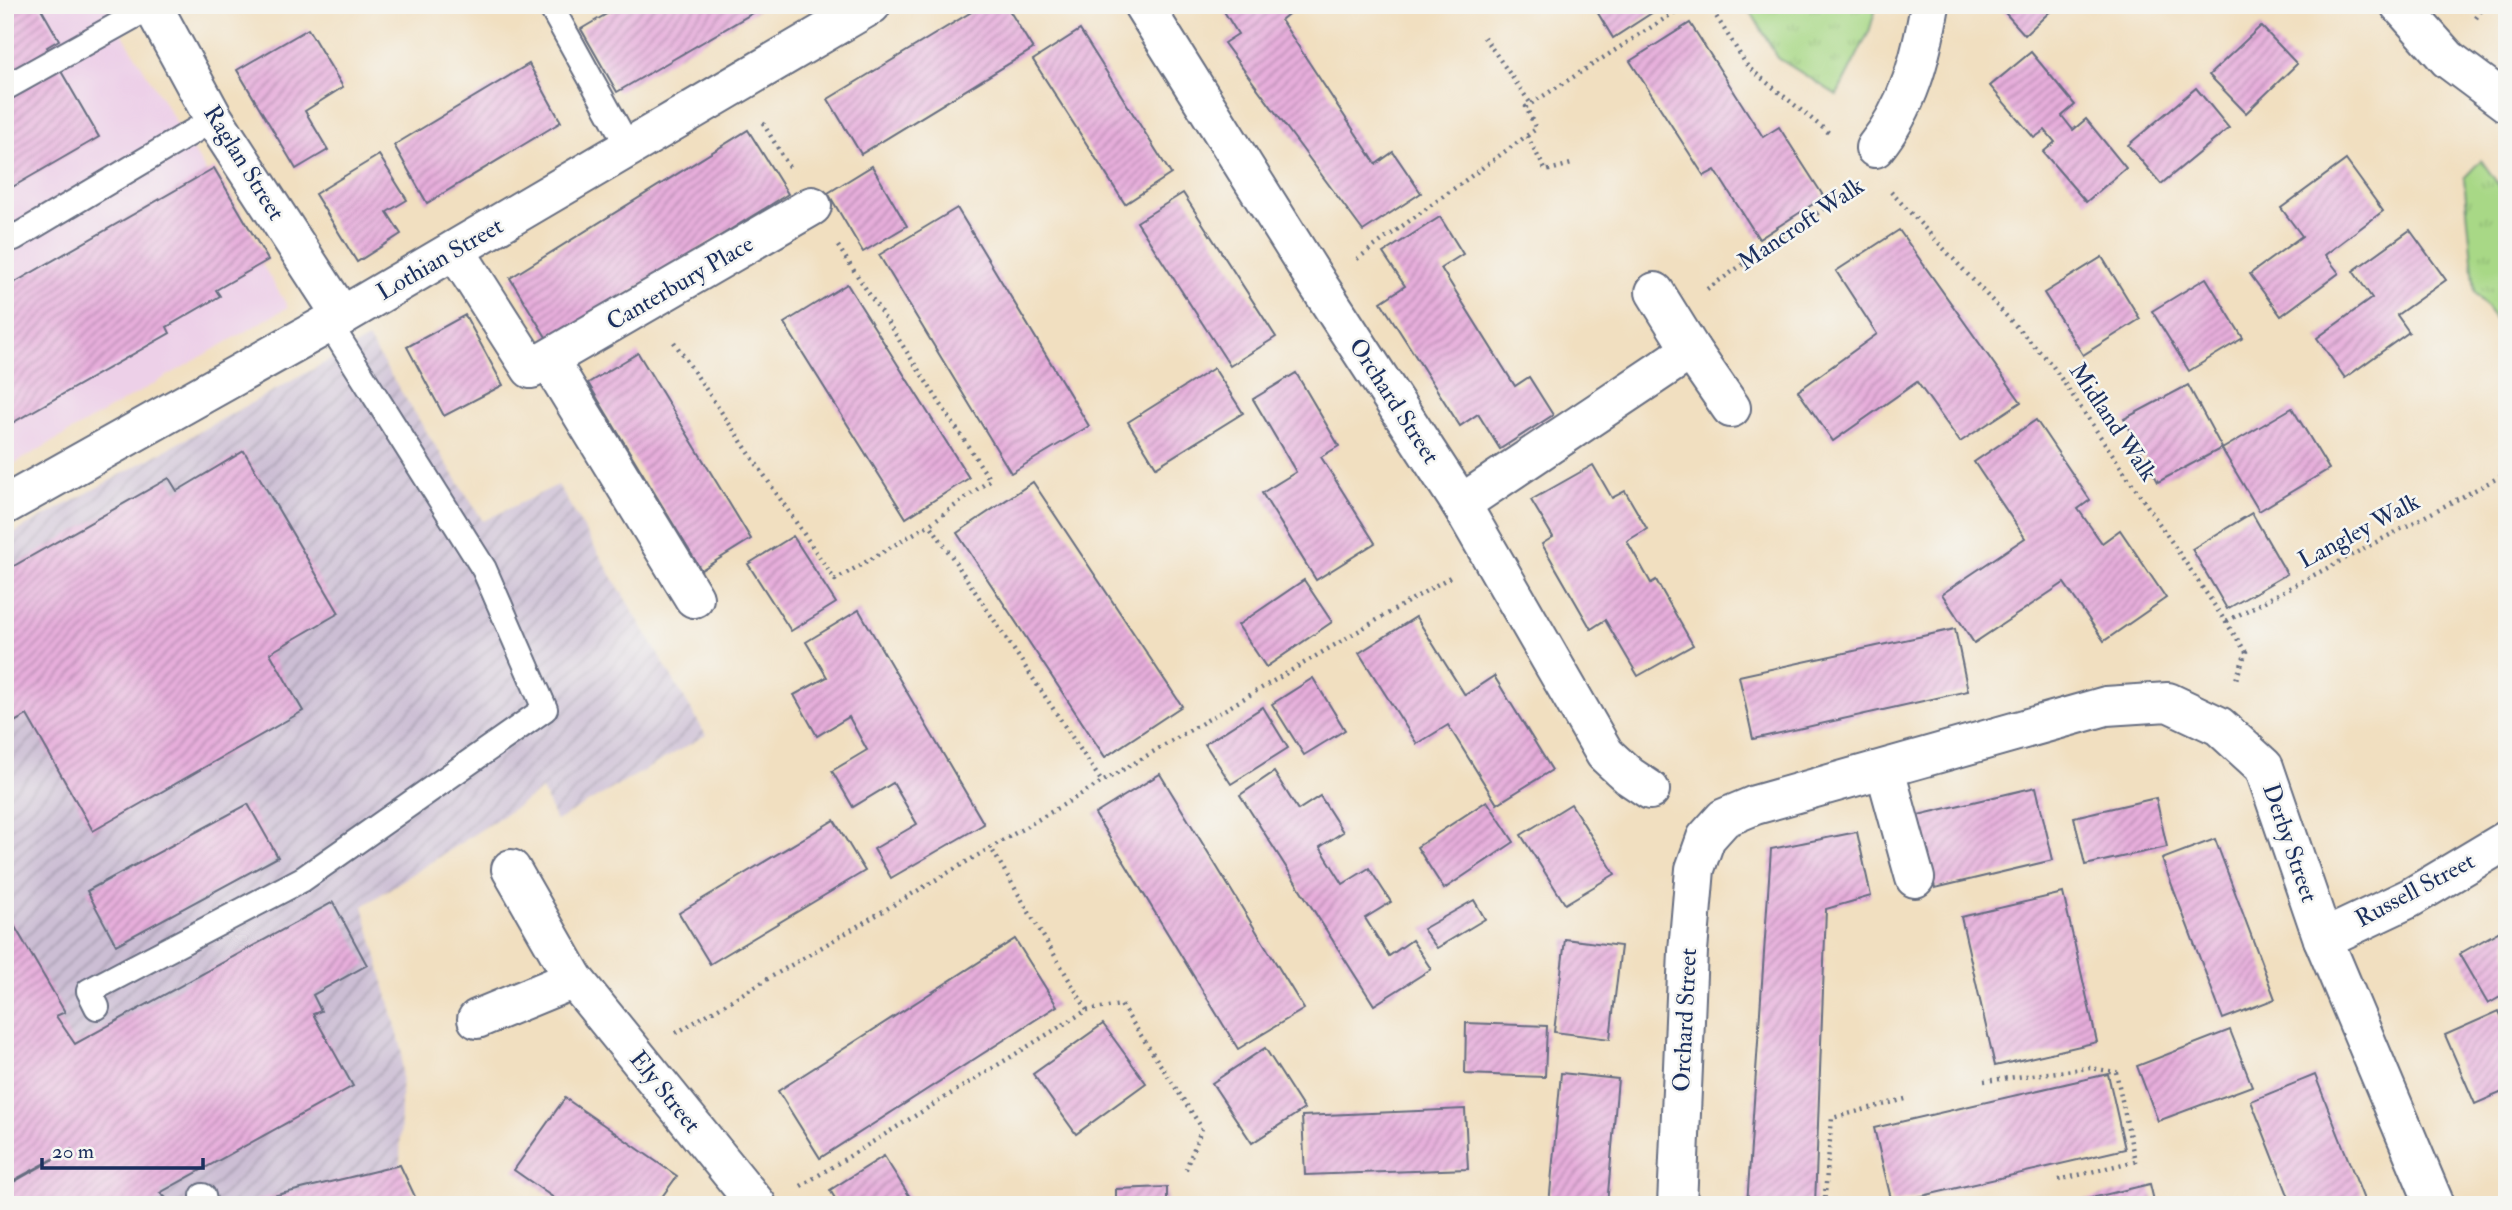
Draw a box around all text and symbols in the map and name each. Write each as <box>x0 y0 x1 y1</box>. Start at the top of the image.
street label: Raglan Street <box>196 100 292 227</box>
street label: Mancroft Walk <box>1732 170 1871 278</box>
street label: Lothian Street <box>371 210 509 308</box>
street label: Canterbury Place <box>601 228 759 338</box>
street label: Orchard Street <box>1342 332 1446 470</box>
street label: Midland Walk <box>2062 357 2164 488</box>
street label: Langley Walk <box>2293 486 2425 576</box>
street label: Derby Street <box>2255 780 2325 907</box>
street label: Russell Street <box>2350 845 2480 934</box>
street label: Orchard Street <box>1666 947 1704 1093</box>
street label: Ely Street <box>622 1045 708 1140</box>
scale bar <box>42 1126 203 1170</box>
text: 20 m <box>52 1138 94 1165</box>

